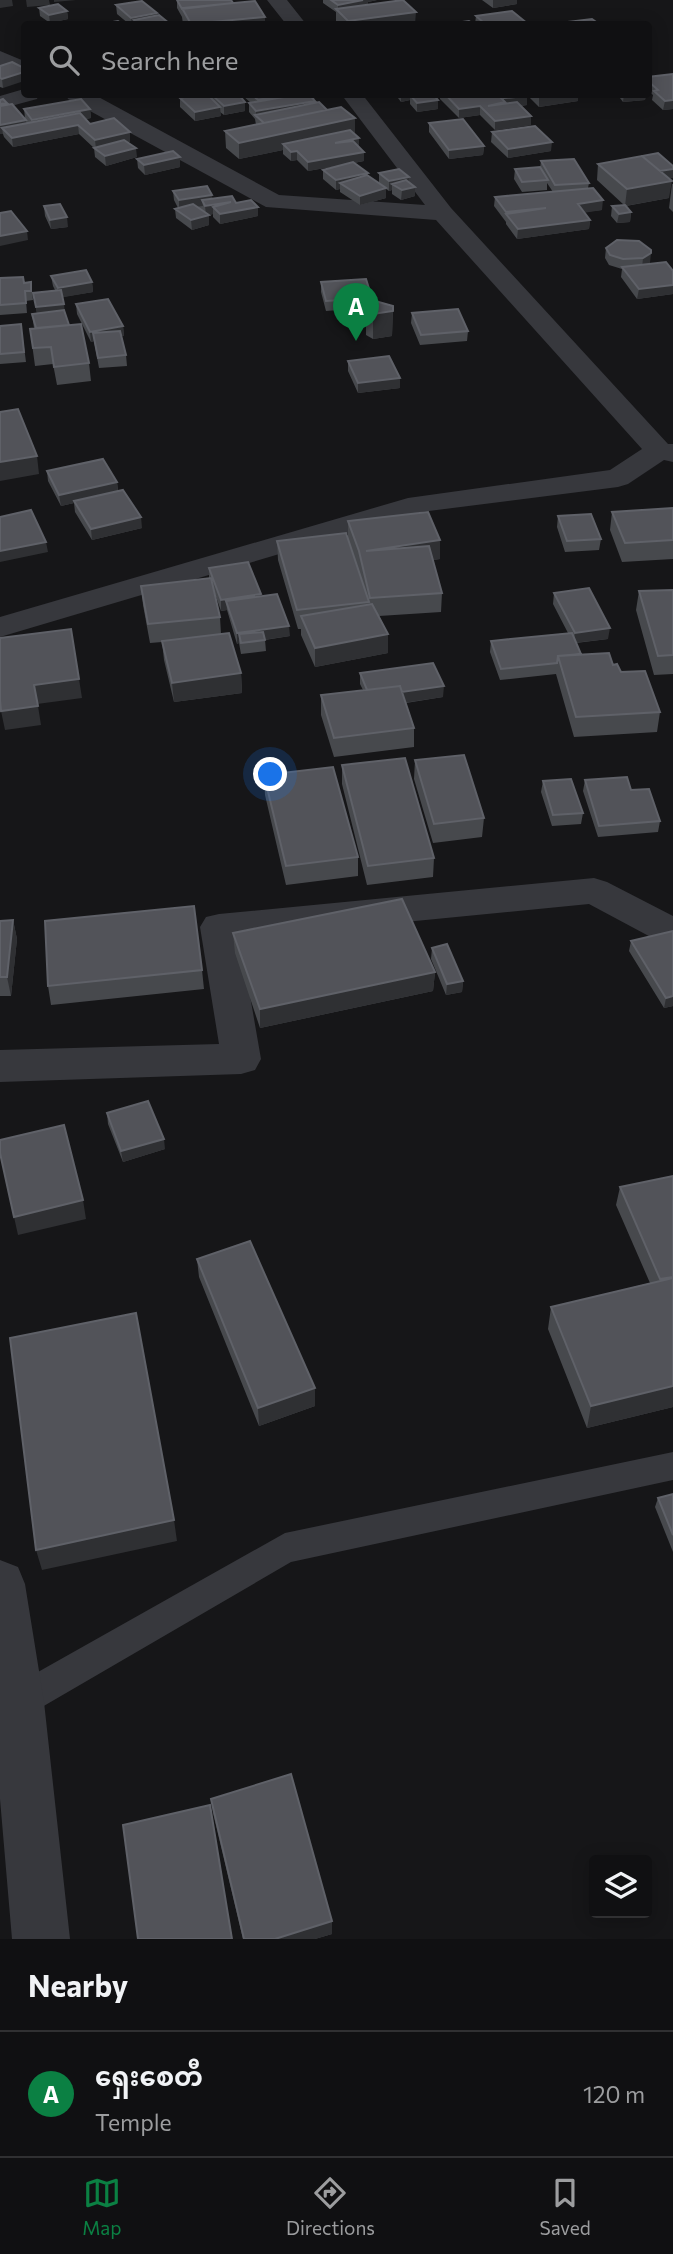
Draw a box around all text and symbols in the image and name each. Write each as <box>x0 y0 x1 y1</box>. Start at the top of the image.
search box <box>21 21 652 98</box>
icon: search <box>45 41 83 79</box>
text: Search here <box>101 44 239 75</box>
pin: A <box>333 283 379 341</box>
your location <box>253 757 287 791</box>
map controls <box>589 1855 652 1918</box>
button: layers <box>589 1855 652 1918</box>
text: Nearby <box>28 1966 128 2003</box>
text: ရှေးစေတီ <box>95 2060 203 2091</box>
text: A <box>43 2080 59 2108</box>
text: 120 m <box>583 2080 645 2108</box>
text: Temple <box>95 2108 172 2136</box>
tab: Map <box>82 2174 121 2239</box>
tab: Directions <box>286 2174 375 2239</box>
tab: Saved <box>539 2174 591 2239</box>

